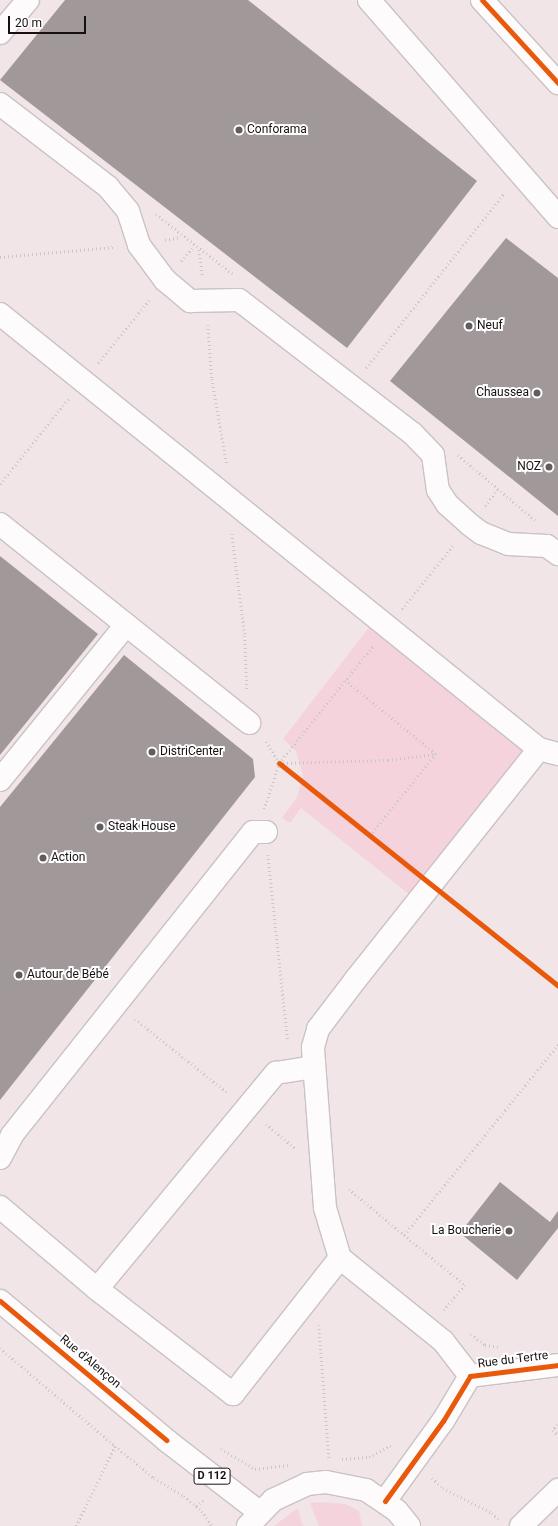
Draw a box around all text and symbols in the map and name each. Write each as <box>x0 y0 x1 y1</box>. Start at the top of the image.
scale bar <box>10 8 88 34</box>
text: 20 m <box>15 16 42 30</box>
place label: Conforama <box>247 123 307 137</box>
marker: Conforama <box>234 125 244 135</box>
place label: Neuf <box>477 319 503 333</box>
marker: Neuf <box>464 321 474 331</box>
place label: Chaussea <box>476 386 529 400</box>
marker: Chaussea <box>532 388 542 398</box>
place label: NOZ <box>517 460 541 474</box>
marker: NOZ <box>544 462 554 472</box>
place label: DistriCenter <box>160 745 223 759</box>
marker: DistriCenter <box>147 747 157 757</box>
place label: Steak House <box>108 820 176 834</box>
marker: Steak House <box>95 822 105 832</box>
place label: Action <box>51 851 85 865</box>
marker: Action <box>38 853 48 863</box>
place label: Autour de Bébé <box>27 968 109 982</box>
marker: Autour de Bébé <box>14 970 24 980</box>
place label: La Boucherie <box>431 1224 501 1238</box>
marker: La Boucherie <box>504 1226 514 1236</box>
street label: Rue d'Alençon <box>57 1332 123 1392</box>
street label: Rue du Tertre <box>477 1349 549 1371</box>
road number: D 112 <box>193 1467 231 1485</box>

